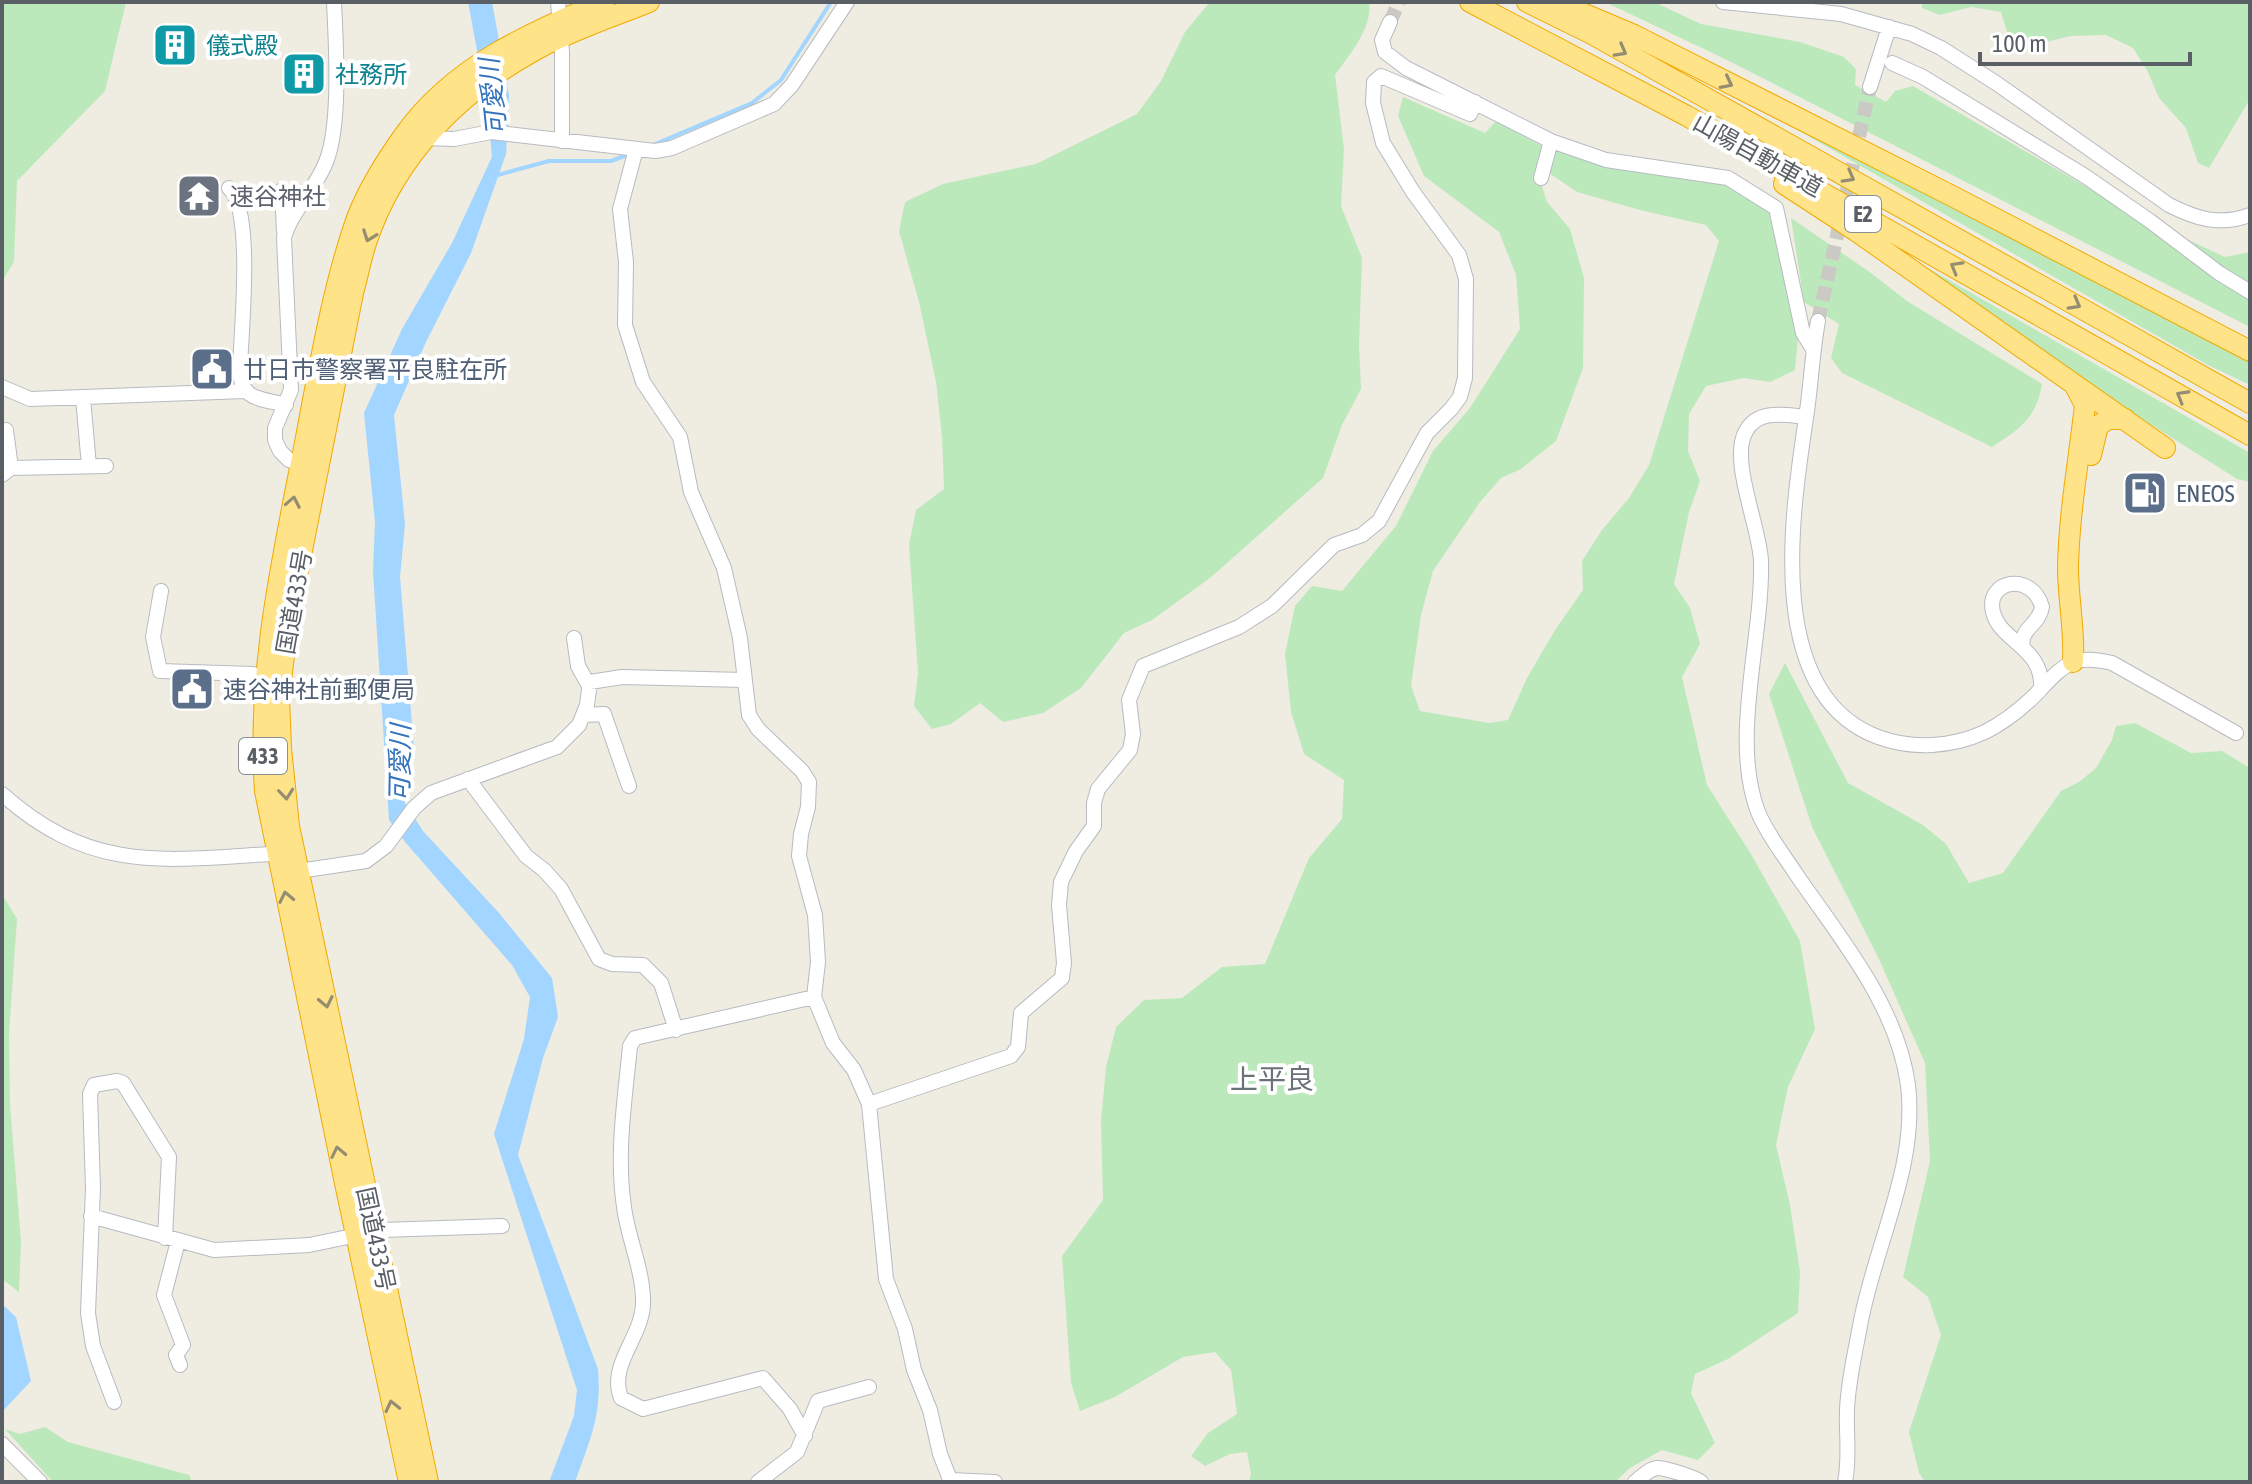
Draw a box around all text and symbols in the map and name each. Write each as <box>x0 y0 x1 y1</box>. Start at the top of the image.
scale bar <box>1980 16 2190 66</box>
building icon: 儀式殿 <box>151 21 199 69</box>
text: 100 m <box>1992 30 2046 57</box>
place label: 儀式殿 <box>206 32 278 59</box>
one-way arrow <box>1613 41 1628 56</box>
building icon: 社務所 <box>280 50 328 98</box>
water label: 可愛川 <box>474 54 512 137</box>
place label: 社務所 <box>335 61 407 88</box>
one-way arrow <box>1719 73 1734 89</box>
street label: 山陽自動車道 <box>1688 108 1828 202</box>
one-way arrow <box>1840 167 1854 183</box>
temple icon: 速谷神社 <box>175 172 223 220</box>
place label: 速谷神社 <box>230 183 326 210</box>
road number: E2 <box>1845 196 1881 232</box>
one-way arrow <box>362 228 379 242</box>
one-way arrow <box>1951 261 1965 277</box>
one-way arrow <box>2067 294 2081 310</box>
public building icon: 廿日市警察署平良駐在所 <box>188 345 236 393</box>
place label: 廿日市警察署平良駐在所 <box>243 356 507 383</box>
one-way arrow <box>2176 390 2191 406</box>
fuel station icon: ENEOS <box>2121 469 2169 517</box>
place label: ENEOS <box>2176 480 2235 507</box>
one-way arrow <box>284 495 301 508</box>
street label: 国道433号 <box>272 548 316 656</box>
public building icon: 速谷神社前郵便局 <box>168 665 216 713</box>
place label: 速谷神社前郵便局 <box>223 676 415 703</box>
water label: 可愛川 <box>384 721 416 802</box>
road number: 433 <box>239 738 287 774</box>
one-way arrow <box>277 788 294 801</box>
one-way arrow <box>278 891 295 904</box>
one-way arrow <box>317 995 334 1009</box>
district label: 上平良 <box>1230 1063 1314 1095</box>
one-way arrow <box>331 1145 348 1158</box>
street label: 国道433号 <box>352 1184 400 1294</box>
one-way arrow <box>385 1400 402 1413</box>

